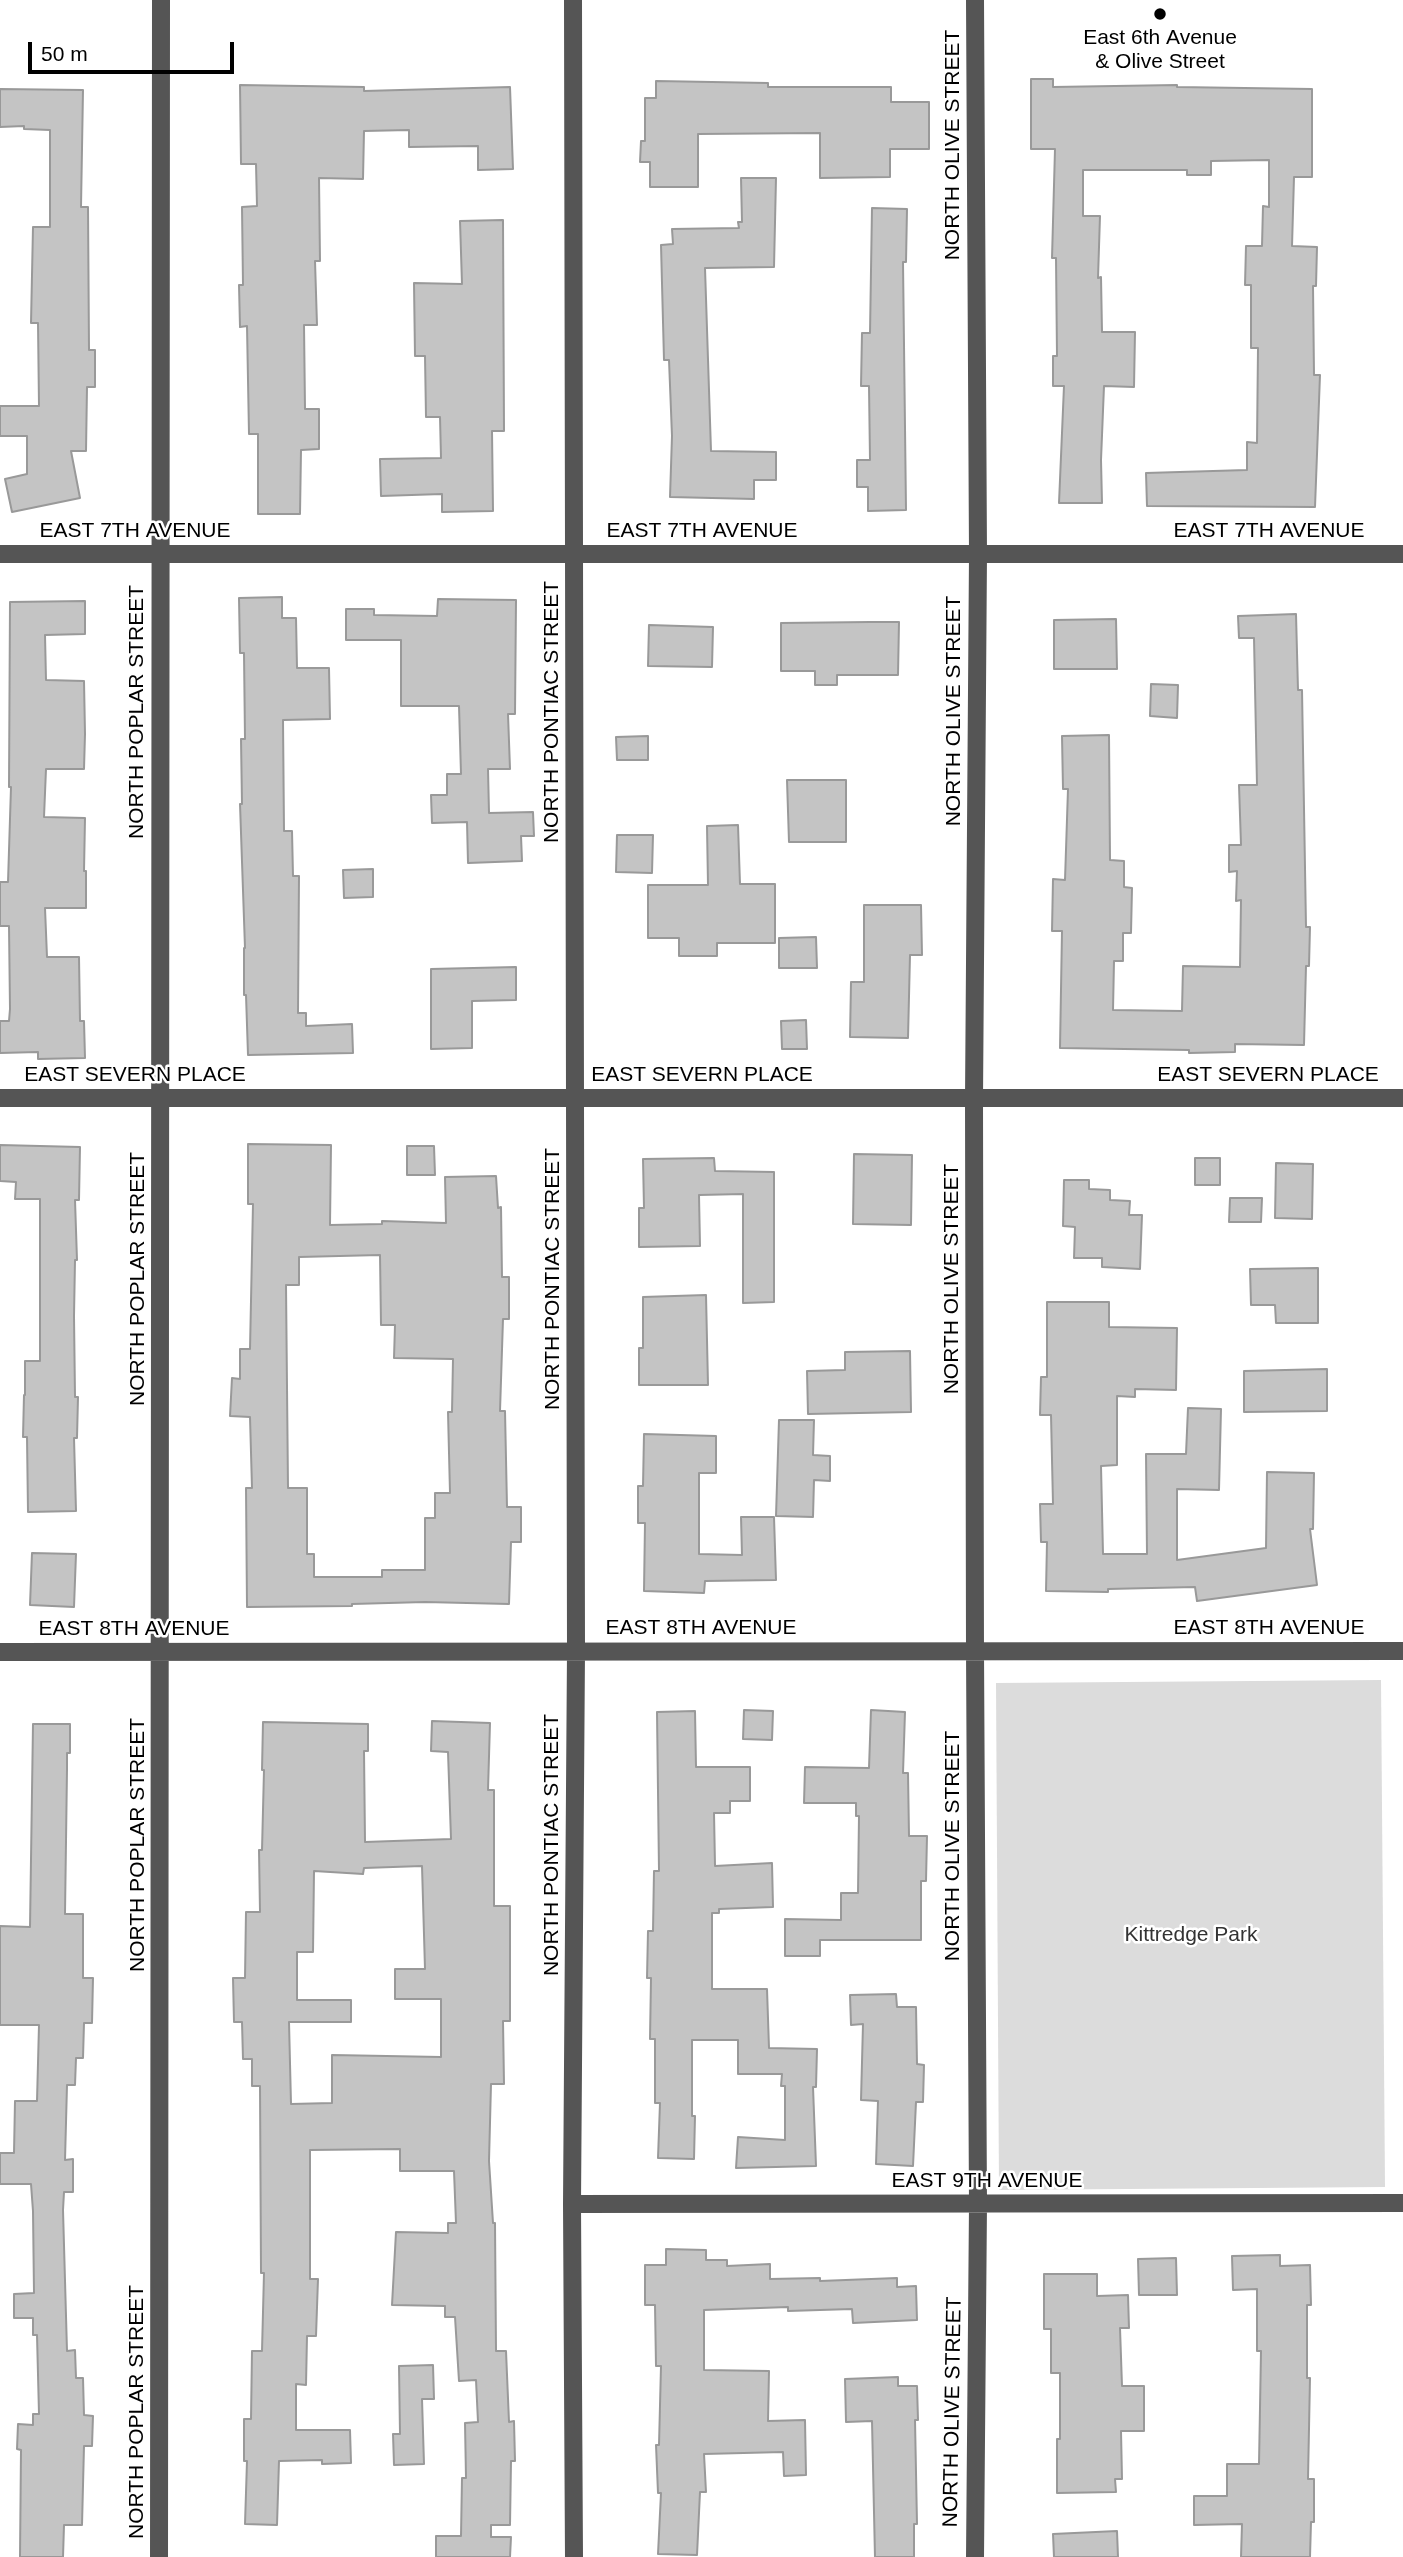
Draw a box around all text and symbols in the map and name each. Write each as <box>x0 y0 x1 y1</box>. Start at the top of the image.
marker: East 6th Avenue & Olive Street <box>1152 6 1168 22</box>
place label: East 6th Avenue & Olive Street <box>1083 25 1237 75</box>
scale bar <box>32 28 238 72</box>
street label: NORTH OLIVE STREET <box>940 30 966 260</box>
text: 50 m <box>41 42 88 65</box>
street label: EAST 7TH AVENUE <box>40 518 230 544</box>
street label: EAST 7TH AVENUE <box>607 518 797 544</box>
street label: EAST 7TH AVENUE <box>1174 518 1364 544</box>
street label: NORTH PONTIAC STREET <box>539 581 565 843</box>
street label: NORTH POPLAR STREET <box>124 585 150 839</box>
street label: NORTH OLIVE STREET <box>941 596 967 826</box>
street label: EAST SEVERN PLACE <box>24 1062 246 1088</box>
street label: EAST SEVERN PLACE <box>591 1062 813 1088</box>
street label: EAST SEVERN PLACE <box>1157 1062 1379 1088</box>
street label: NORTH PONTIAC STREET <box>540 1148 566 1410</box>
street label: NORTH POPLAR STREET <box>125 1152 151 1406</box>
street label: NORTH OLIVE STREET <box>939 1164 965 1394</box>
street label: EAST 8TH AVENUE <box>606 1615 796 1641</box>
street label: EAST 8TH AVENUE <box>1174 1615 1364 1641</box>
street label: EAST 8TH AVENUE <box>39 1616 229 1642</box>
street label: NORTH PONTIAC STREET <box>539 1714 565 1976</box>
street label: NORTH POPLAR STREET <box>125 1718 151 1972</box>
street label: NORTH OLIVE STREET <box>940 1731 966 1961</box>
park label: Kittredge Park <box>1124 1922 1258 1948</box>
street label: EAST 9TH AVENUE <box>892 2168 1082 2194</box>
street label: NORTH POPLAR STREET <box>124 2285 150 2539</box>
street label: NORTH OLIVE STREET <box>938 2296 968 2528</box>

